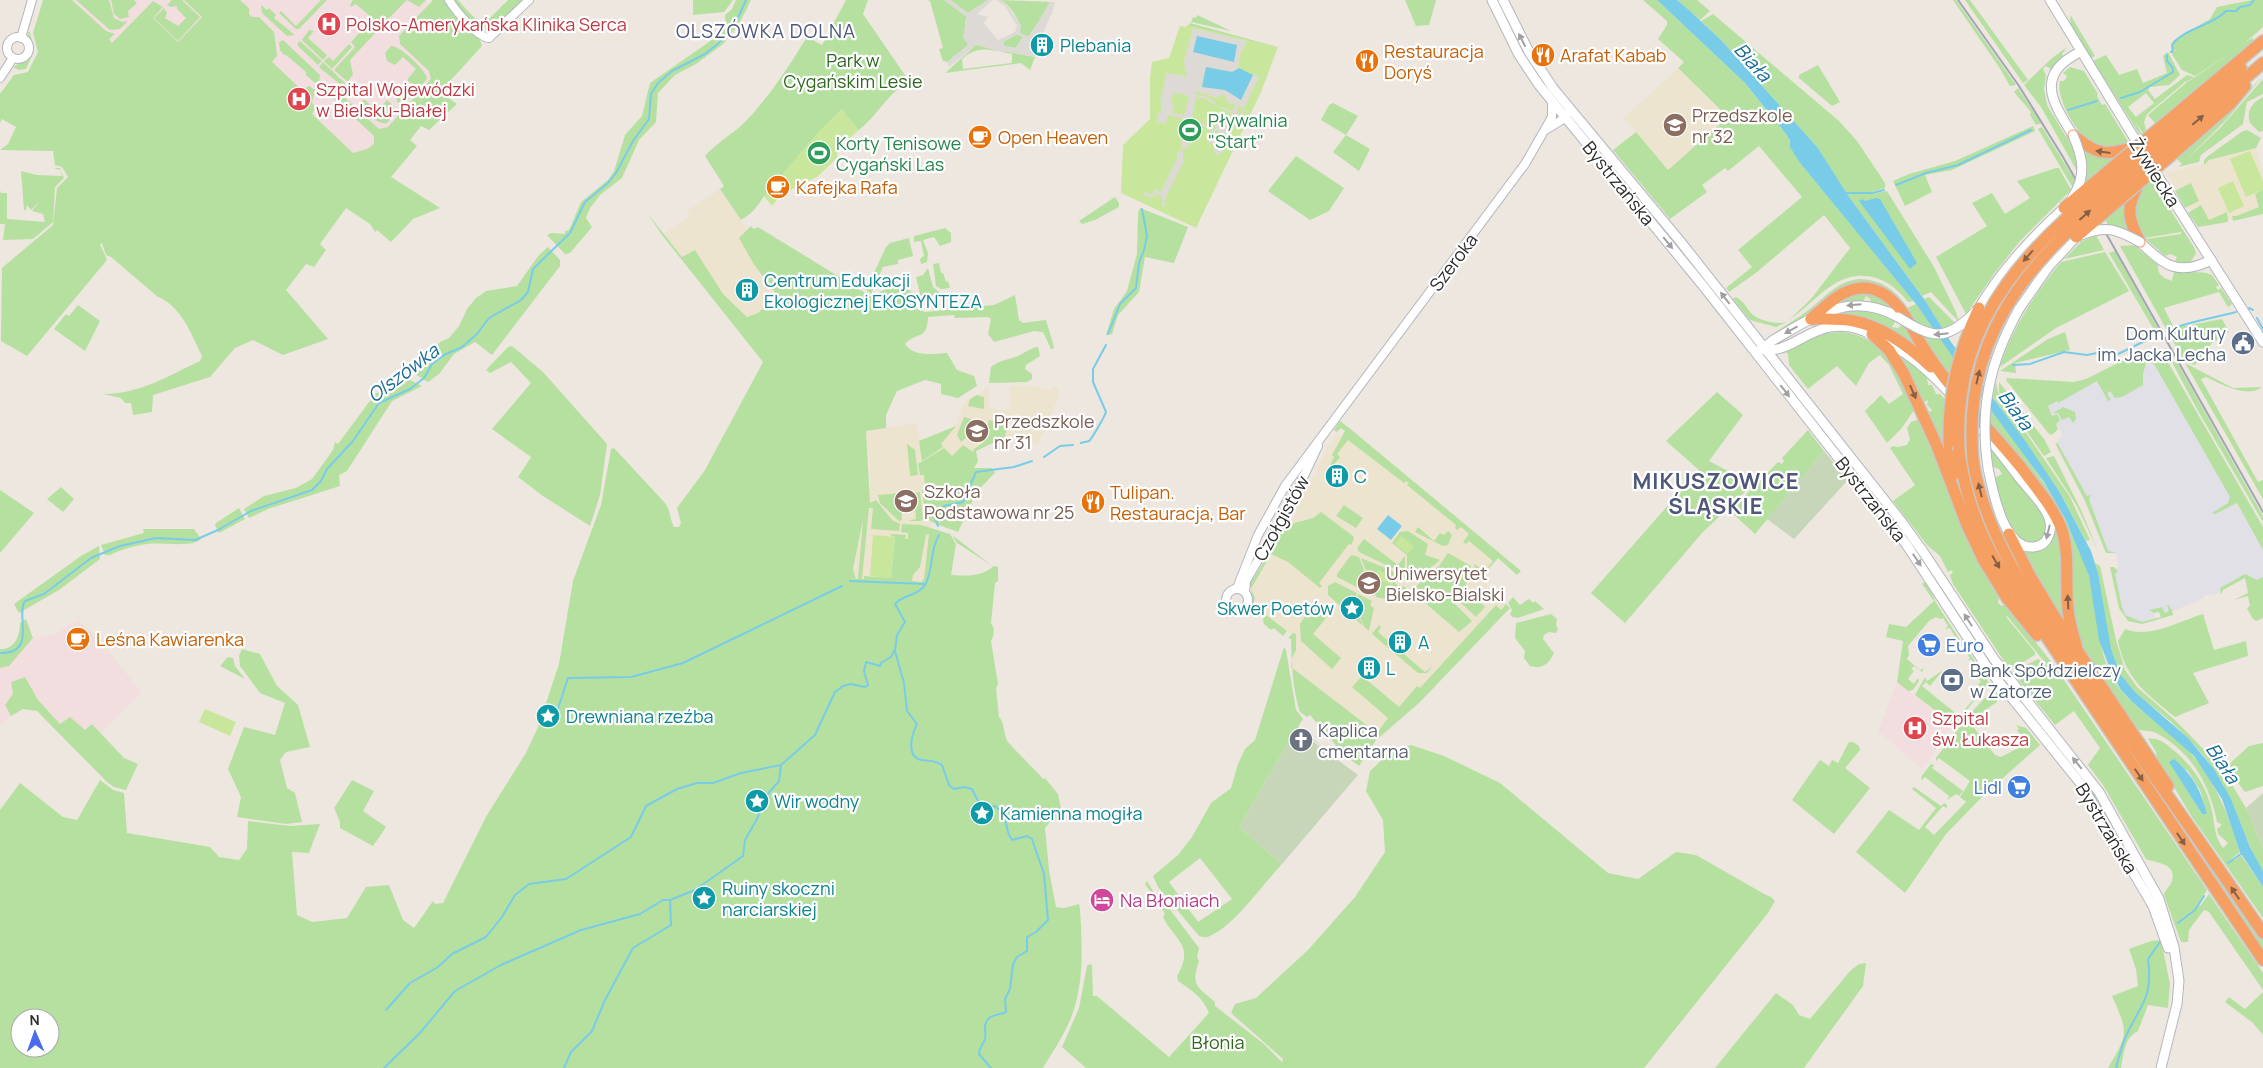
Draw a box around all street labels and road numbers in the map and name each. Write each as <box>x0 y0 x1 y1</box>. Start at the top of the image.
street label: Żywiecka <box>2124 133 2186 211</box>
street label: Bystrzańska <box>1578 136 1660 230</box>
street label: Szeroka <box>1423 228 1483 296</box>
street label: Bystrzańska <box>1830 452 1912 546</box>
street label: Czołgistów <box>1248 471 1314 565</box>
street label: Bystrzańska <box>2071 778 2143 878</box>

